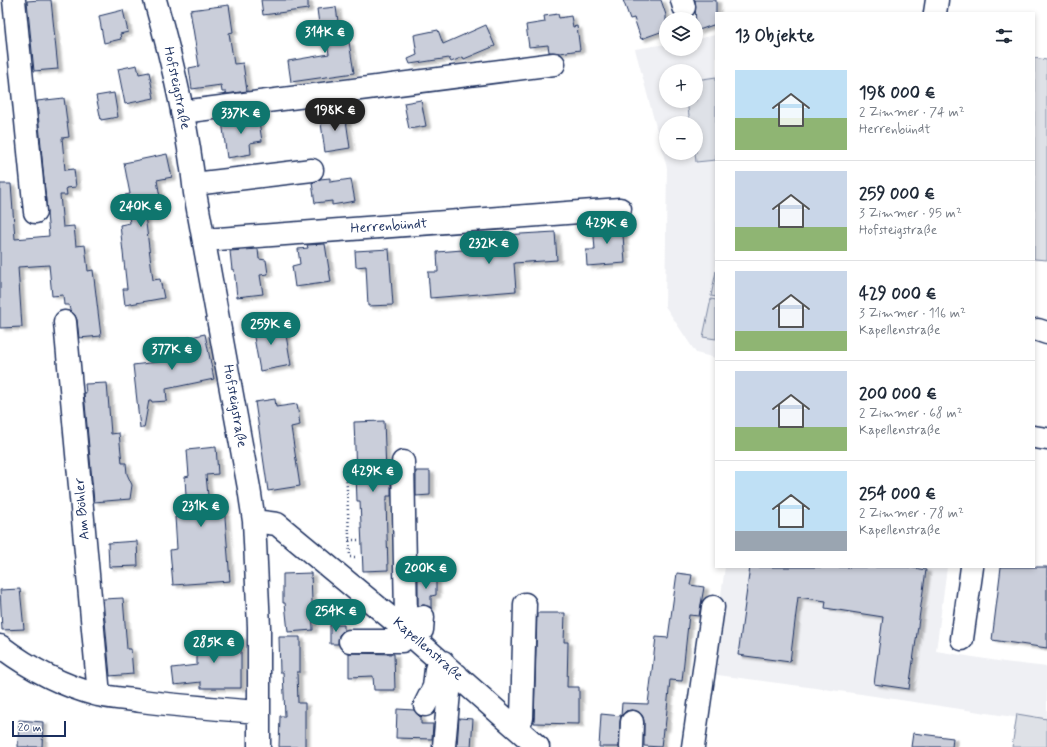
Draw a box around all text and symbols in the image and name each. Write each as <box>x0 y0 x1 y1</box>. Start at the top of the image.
map controls <box>659 12 703 160</box>
button: layers <box>659 12 703 56</box>
pin: 314K € <box>292 20 358 54</box>
text: 314K € <box>305 24 345 41</box>
text: 13 Objekte <box>735 25 815 47</box>
icon: filters <box>993 25 1015 47</box>
street label: Hofsteigstraße <box>159 45 195 131</box>
button: + <box>659 64 703 108</box>
text: 198 000 € <box>859 82 936 104</box>
icon: home <box>767 86 815 134</box>
pin: 198K € <box>302 98 368 132</box>
pin: 337K € <box>208 101 274 135</box>
text: 198K € <box>314 102 356 119</box>
text: 2 Zimmer · 74 m² <box>859 104 965 121</box>
text: 337K € <box>221 105 261 122</box>
button: − <box>659 116 703 160</box>
text: Herrenbündt <box>859 121 931 138</box>
text: 259 000 € <box>859 183 935 205</box>
icon: home <box>767 187 815 235</box>
pin: 240K € <box>108 194 174 228</box>
text: 240K € <box>119 198 163 215</box>
text: 3 Zimmer · 95 m² <box>859 205 962 222</box>
pin: 429K € <box>574 211 640 245</box>
street label: Herrenbündt <box>350 214 428 238</box>
text: 429K € <box>586 215 628 232</box>
text: Hofsteigstraße <box>859 222 937 239</box>
pin: 232K € <box>456 231 522 265</box>
text: 232K € <box>469 235 509 252</box>
text: 429 000 € <box>859 283 937 305</box>
icon: home <box>767 287 815 335</box>
text: 3 Zimmer · 116 m² <box>859 305 966 322</box>
pin: 259K € <box>238 312 304 346</box>
text: 259K € <box>250 316 292 333</box>
text: Kapellenstraße <box>859 322 940 339</box>
pin: 377K € <box>139 337 205 371</box>
text: 377K € <box>152 341 192 358</box>
street label: Hofsteigstraße <box>219 363 251 449</box>
text: 200 000 € <box>859 383 937 405</box>
icon: home <box>767 387 815 435</box>
text: 2 Zimmer · 68 m² <box>859 405 963 422</box>
text: Kapellenstraße <box>859 422 940 439</box>
pin: 429K € <box>340 459 406 493</box>
text: 429K € <box>352 463 394 480</box>
street label: Am Böhler <box>70 477 94 541</box>
text: 254 000 € <box>859 483 936 505</box>
icon: home <box>767 487 815 535</box>
pin: 231K € <box>168 494 234 528</box>
text: 231K € <box>182 498 220 515</box>
text: 2 Zimmer · 78 m² <box>859 505 964 522</box>
text: Kapellenstraße <box>859 522 940 539</box>
pin: 200K € <box>393 556 459 590</box>
text: 200K € <box>405 560 447 577</box>
pin: 254K € <box>303 599 369 633</box>
text: 254K € <box>315 603 357 620</box>
street label: Kapellenstraße <box>389 613 467 685</box>
pin: 285K € <box>181 630 247 664</box>
text: 285K € <box>193 634 235 651</box>
scale bar <box>12 719 66 738</box>
text: 20 m <box>18 721 41 735</box>

